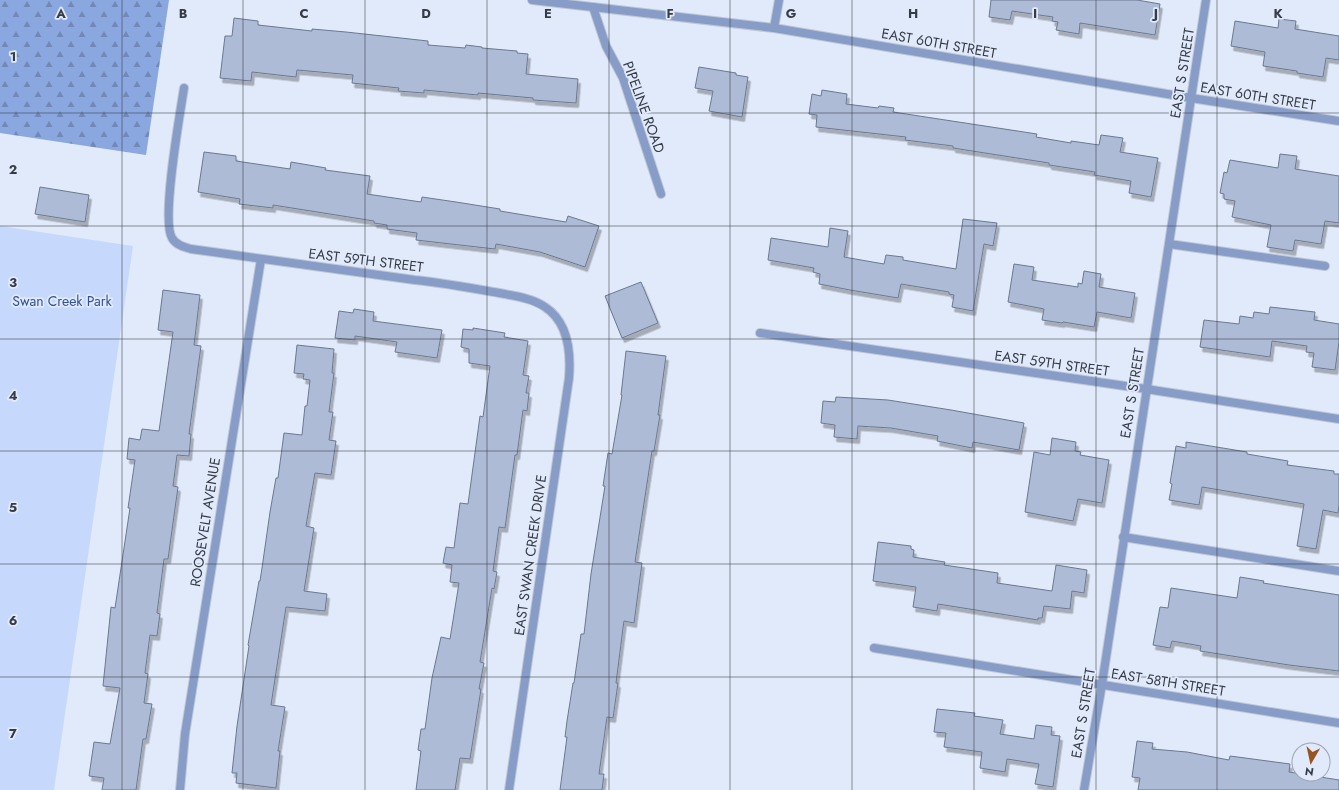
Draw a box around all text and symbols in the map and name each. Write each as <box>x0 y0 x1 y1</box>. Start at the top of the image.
text: A <box>55 4 66 23</box>
text: B <box>179 4 188 23</box>
text: C <box>299 4 309 23</box>
text: D <box>421 4 431 23</box>
text: E <box>544 4 552 23</box>
text: F <box>666 4 674 23</box>
text: G <box>786 4 797 23</box>
text: H <box>908 4 918 23</box>
text: I <box>1033 4 1037 23</box>
text: J <box>1151 4 1158 23</box>
text: K <box>1273 4 1283 23</box>
street label: EAST 60TH STREET <box>880 23 999 63</box>
street label: EAST S STREET <box>1165 26 1199 120</box>
text: 1 <box>10 47 16 66</box>
street label: PIPELINE ROAD <box>618 58 670 156</box>
street label: EAST 60TH STREET <box>1199 77 1318 115</box>
text: 2 <box>9 160 17 179</box>
street label: EAST 59TH STREET <box>307 243 425 277</box>
text: 3 <box>9 273 17 292</box>
park label: Swan Creek Park <box>12 291 113 311</box>
street label: EAST 59TH STREET <box>993 345 1111 381</box>
street label: EAST S STREET <box>1115 346 1149 440</box>
text: 4 <box>8 386 18 405</box>
street label: ROOSEVELT AVENUE <box>185 456 225 588</box>
street label: EAST SWAN CREEK DRIVE <box>509 473 551 637</box>
text: 5 <box>9 498 17 517</box>
text: 6 <box>9 611 18 630</box>
street label: EAST 58TH STREET <box>1110 663 1227 701</box>
street label: EAST S STREET <box>1066 666 1100 760</box>
text: 7 <box>9 724 17 743</box>
north arrow <box>1291 742 1331 782</box>
text: N <box>1304 763 1315 780</box>

